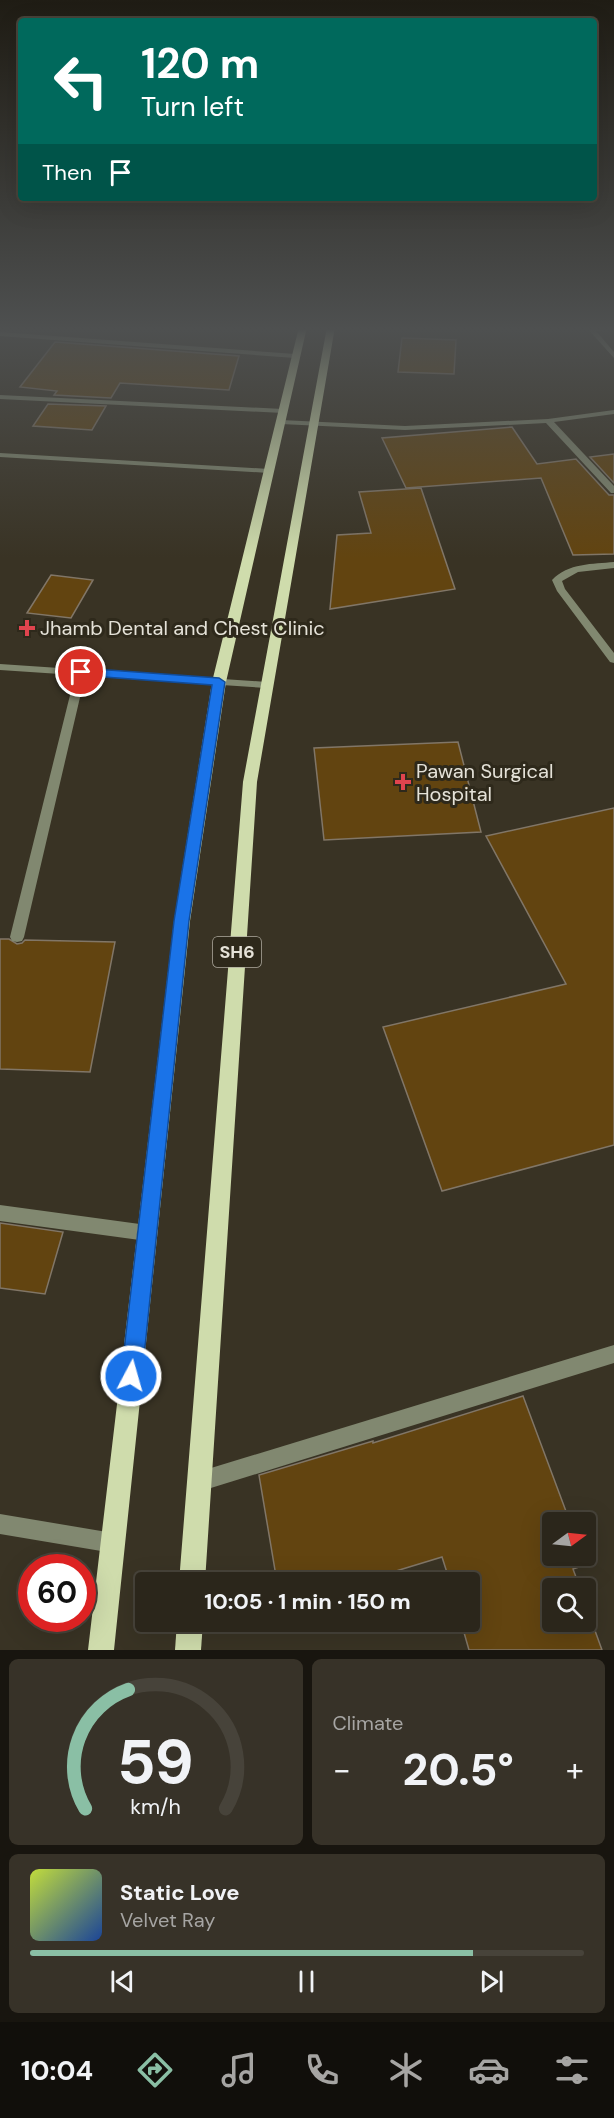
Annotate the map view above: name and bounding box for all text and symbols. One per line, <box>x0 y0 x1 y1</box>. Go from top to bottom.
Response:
text: 120 m <box>141 36 259 91</box>
icon: left <box>42 42 120 120</box>
text: Turn left <box>141 89 244 124</box>
icon: arrive <box>104 156 137 189</box>
text: Then <box>42 158 92 187</box>
place label: Jhamb Dental and Chest Clinic <box>40 615 325 641</box>
marker: Jhamb Dental and Chest Clinic <box>18 619 36 637</box>
pin <box>55 646 106 697</box>
icon: arrive <box>64 655 97 688</box>
place label: Pawan Surgical Hospital <box>416 758 553 807</box>
marker: Pawan Surgical Hospital <box>394 773 412 791</box>
road number: SH6 <box>213 937 261 967</box>
position arrow <box>99 1344 163 1408</box>
north arrow <box>542 1512 596 1566</box>
map controls <box>542 1512 596 1632</box>
speed limit sign: 60 <box>18 1554 96 1632</box>
button: search <box>542 1578 596 1632</box>
text: 10:05 · 1 min · 150 m <box>204 1587 411 1616</box>
text: Climate <box>333 1710 403 1736</box>
text: 59 <box>117 1721 194 1802</box>
text: 20.5° <box>403 1740 514 1799</box>
text: − <box>333 1748 351 1791</box>
text: + <box>566 1748 584 1791</box>
text: km/h <box>130 1793 181 1821</box>
text: Static Love <box>120 1878 240 1907</box>
text: Velvet Ray <box>120 1907 215 1933</box>
icon: previous <box>106 1965 139 1998</box>
icon: pause <box>290 1965 323 1998</box>
icon: next <box>475 1965 508 1998</box>
icon: directions <box>134 2049 176 2091</box>
icon: music <box>218 2049 260 2091</box>
icon: phone <box>301 2049 343 2091</box>
icon: climate <box>385 2049 427 2091</box>
icon: car <box>468 2049 510 2091</box>
icon: filters <box>551 2049 593 2091</box>
text: 10:04 <box>21 2053 93 2088</box>

